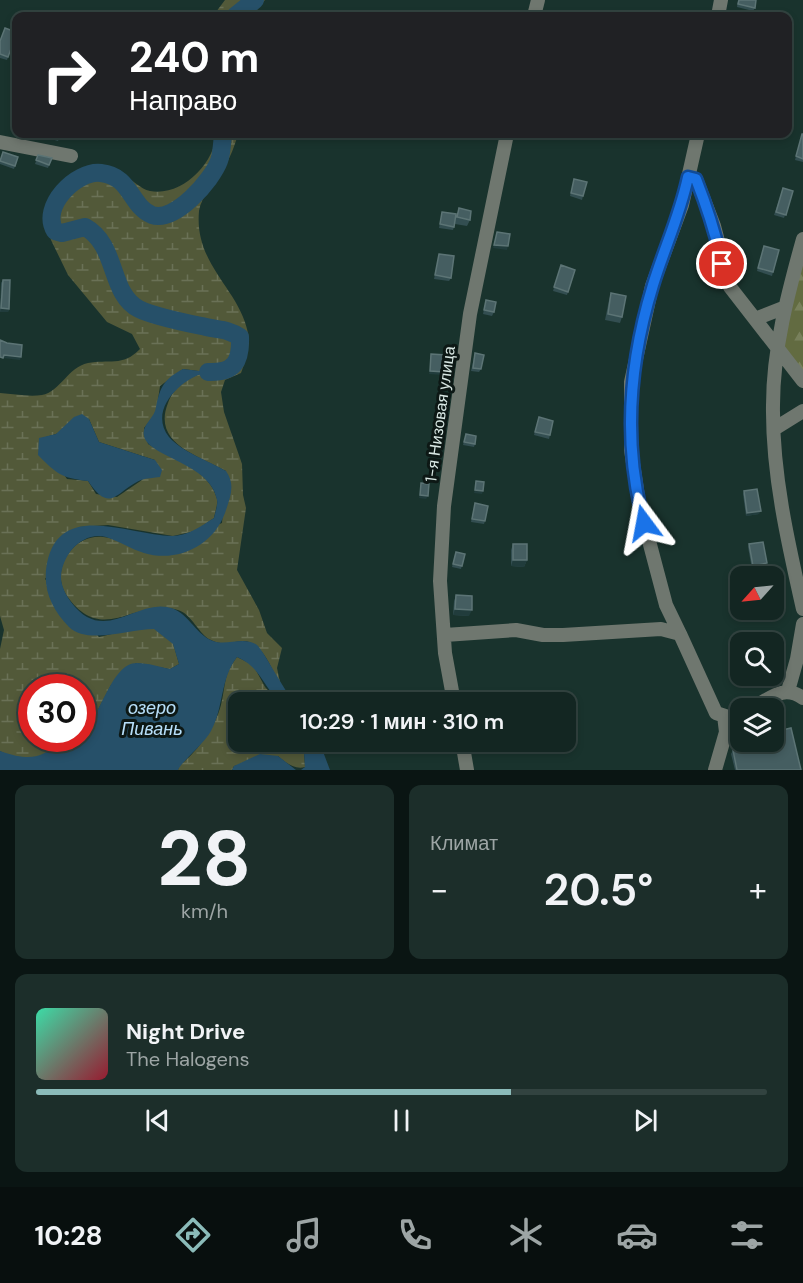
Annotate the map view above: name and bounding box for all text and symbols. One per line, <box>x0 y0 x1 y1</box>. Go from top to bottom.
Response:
text: 240 m <box>129 30 259 85</box>
icon: right <box>30 36 108 114</box>
text: Направо <box>129 83 237 118</box>
pin <box>696 238 747 289</box>
icon: arrive <box>705 247 738 280</box>
street label: 1-я Низовая улица <box>420 344 460 483</box>
position arrow <box>612 491 676 555</box>
north arrow <box>730 566 784 620</box>
map controls <box>730 566 784 752</box>
button: search <box>730 632 784 686</box>
speed limit sign: 30 <box>18 674 96 752</box>
water label: озеро Пивань <box>121 696 183 741</box>
button: layers <box>730 698 784 752</box>
text: 10:29 · 1 мин · 310 m <box>300 707 504 736</box>
text: 28 <box>158 808 251 909</box>
text: Климат <box>430 830 498 856</box>
text: 20.5° <box>544 860 653 919</box>
text: − <box>430 868 448 911</box>
text: + <box>749 868 767 911</box>
text: km/h <box>181 898 228 924</box>
text: Night Drive <box>126 1017 245 1046</box>
text: The Halogens <box>126 1046 249 1072</box>
icon: previous <box>141 1104 174 1137</box>
icon: pause <box>385 1104 418 1137</box>
icon: next <box>629 1104 662 1137</box>
icon: directions <box>172 1214 214 1256</box>
icon: music <box>283 1214 325 1256</box>
icon: phone <box>394 1214 436 1256</box>
icon: climate <box>505 1214 547 1256</box>
icon: car <box>616 1214 658 1256</box>
icon: filters <box>726 1214 768 1256</box>
text: 10:28 <box>34 1218 103 1253</box>

